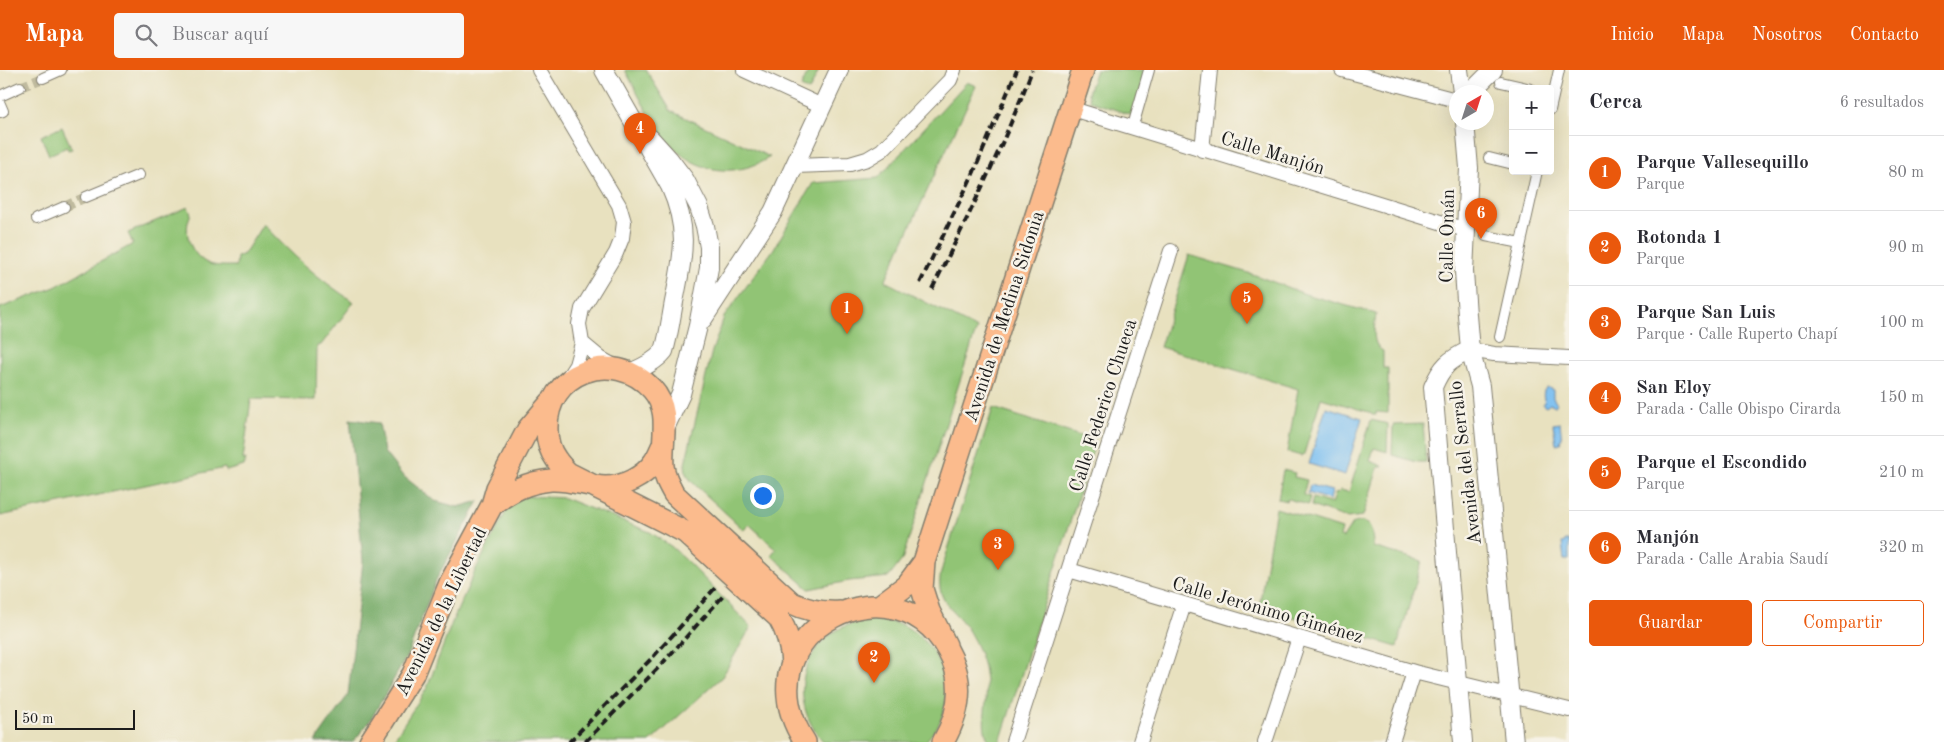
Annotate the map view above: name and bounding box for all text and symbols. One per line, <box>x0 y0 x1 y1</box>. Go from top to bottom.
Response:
search box <box>114 13 464 58</box>
icon: search <box>132 21 160 49</box>
text: Mapa <box>25 23 84 47</box>
text: Buscar aquí <box>172 26 268 45</box>
text: Inicio <box>1611 26 1654 44</box>
text: Mapa <box>1682 26 1724 44</box>
text: Nosotros <box>1752 26 1822 44</box>
text: Contacto <box>1850 26 1919 44</box>
north arrow <box>1449 85 1494 130</box>
map controls <box>1509 85 1554 175</box>
button: + <box>1509 85 1554 130</box>
text: Cerca <box>1589 92 1642 113</box>
text: 6 resultados <box>1840 95 1924 111</box>
pin: 4 <box>624 113 656 154</box>
street label: Calle Manjón <box>1218 130 1327 179</box>
button: − <box>1509 130 1554 175</box>
text: Parque Vallesequillo <box>1636 154 1809 173</box>
text: 1 <box>1600 165 1610 181</box>
text: 80 m <box>1888 165 1924 181</box>
text: Parque <box>1636 177 1685 193</box>
street label: Calle Omán <box>1438 189 1459 283</box>
pin: 6 <box>1465 198 1497 239</box>
street label: Avenida de Medina Sidonia <box>962 208 1049 425</box>
text: Rotonda 1 <box>1636 229 1723 248</box>
text: 2 <box>1600 240 1610 256</box>
text: 90 m <box>1888 240 1924 256</box>
text: Parque <box>1636 252 1685 268</box>
pin: 5 <box>1231 283 1263 324</box>
pin: 1 <box>831 293 863 334</box>
text: Parque San Luis <box>1636 304 1775 323</box>
text: 3 <box>1600 315 1610 331</box>
text: 100 m <box>1879 315 1924 331</box>
street label: Calle Federico Chueca <box>1067 316 1142 495</box>
text: Parque · Calle Ruperto Chapí <box>1636 327 1837 343</box>
street label: Avenida del Serrallo <box>1447 379 1486 546</box>
text: San Eloy <box>1636 379 1712 398</box>
text: 4 <box>1600 390 1610 406</box>
text: 150 m <box>1879 390 1924 406</box>
text: Parada · Calle Obispo Cirarda <box>1636 402 1841 418</box>
text: Parque el Escondido <box>1636 454 1807 473</box>
text: 5 <box>1600 465 1610 481</box>
text: 210 m <box>1879 465 1924 481</box>
text: Parque <box>1636 477 1685 493</box>
your location <box>750 483 776 509</box>
street label: Avenida de la Libertad <box>393 525 491 699</box>
pin: 3 <box>982 529 1014 570</box>
text: Manjón <box>1636 529 1699 548</box>
text: 6 <box>1600 540 1610 556</box>
text: 320 m <box>1879 540 1924 556</box>
text: Parada · Calle Arabia Saudí <box>1636 552 1828 568</box>
street label: Calle Jerónimo Giménez <box>1170 575 1365 648</box>
button: Guardar <box>1589 600 1752 646</box>
button: Compartir <box>1762 600 1924 646</box>
pin: 2 <box>858 642 890 683</box>
scale bar <box>15 707 135 730</box>
text: 50 m <box>22 712 53 726</box>

